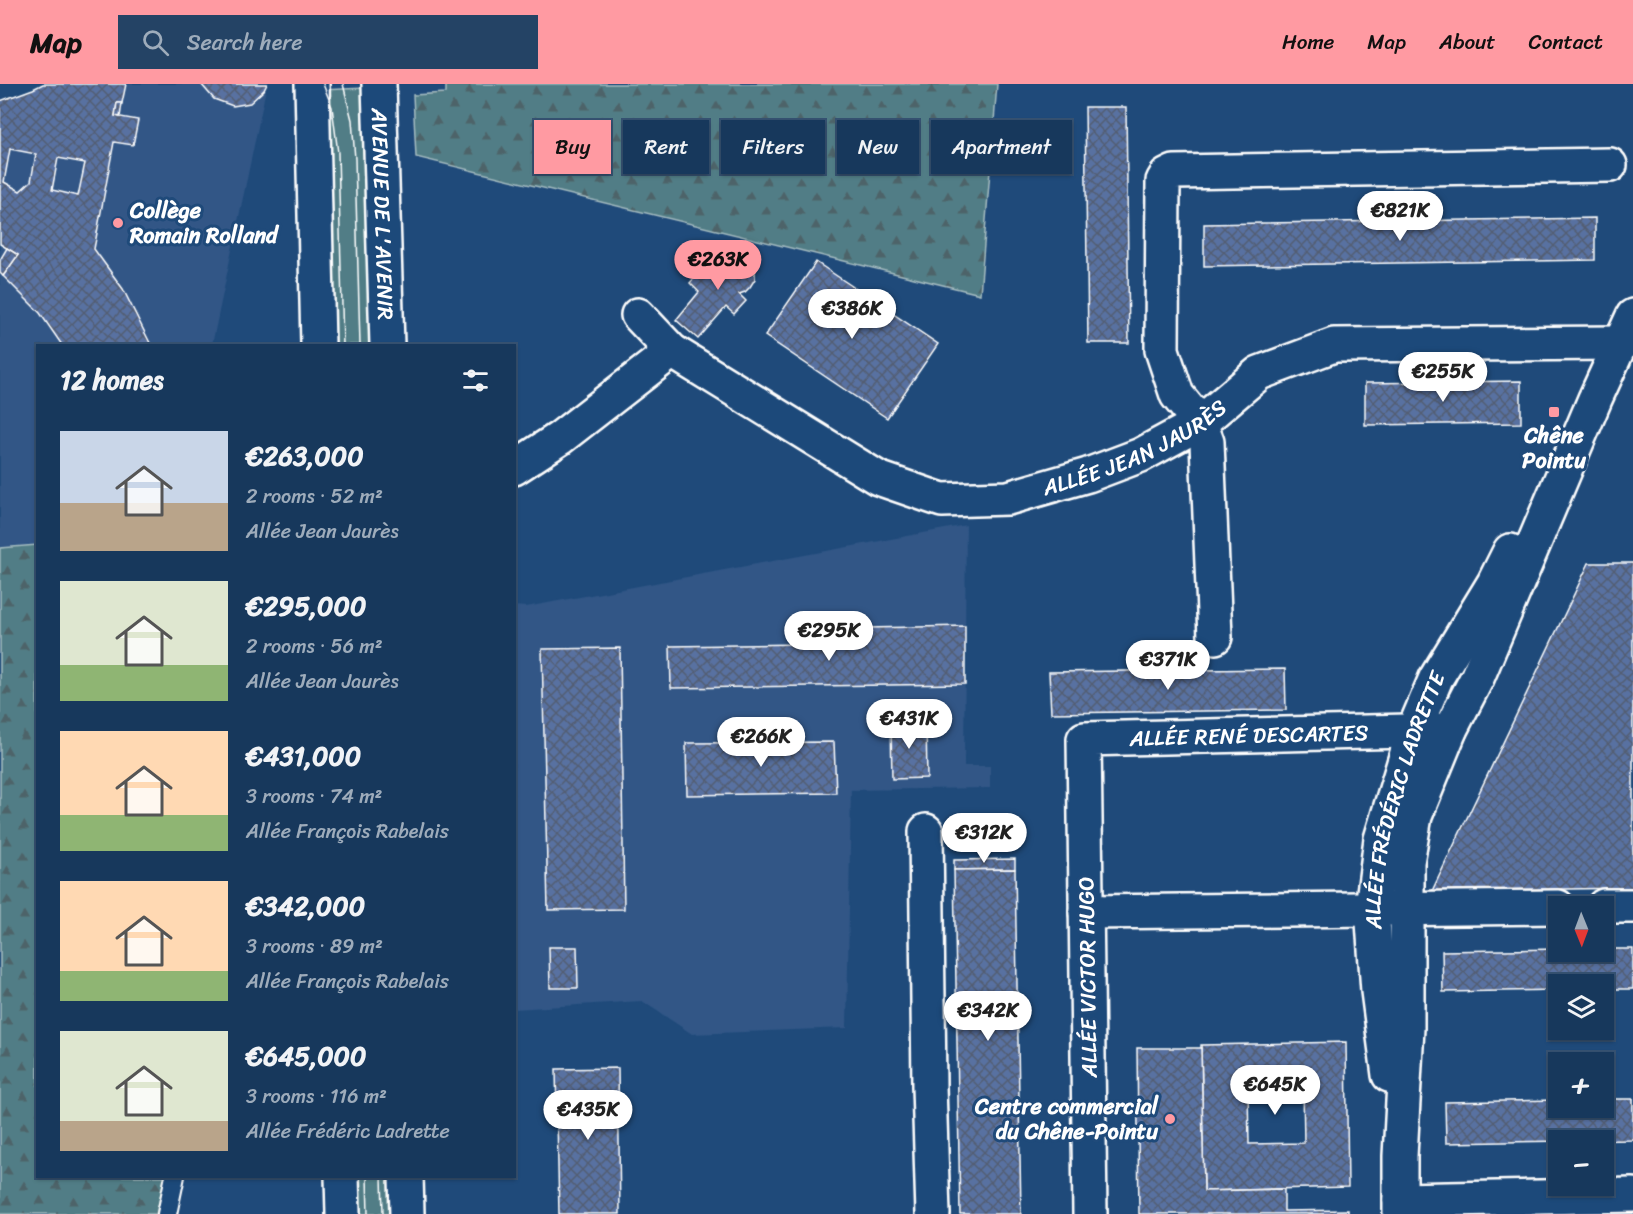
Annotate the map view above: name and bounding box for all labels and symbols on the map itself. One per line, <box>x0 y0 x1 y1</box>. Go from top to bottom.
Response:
street label: AVENUE DE L'AVENIR <box>360 106 405 320</box>
place label: Collège Romain Rolland <box>129 191 280 255</box>
pin: €821K <box>1358 191 1442 242</box>
marker: Collège Romain Rolland <box>111 216 125 230</box>
pin: €263K <box>676 240 760 291</box>
pin: €386K <box>810 289 894 340</box>
pin: €255K <box>1401 352 1485 403</box>
street label: ALLÉE JEAN JAURÈS <box>1037 389 1236 507</box>
marker: Chêne Pointu <box>1547 405 1561 419</box>
place label: Chêne Pointu <box>1522 416 1586 480</box>
pin: €295K <box>787 611 871 662</box>
pin: €371K <box>1126 640 1210 691</box>
street label: ALLÉE FRÉDÉRIC LADRETTE <box>1353 664 1457 932</box>
pin: €431K <box>867 699 951 750</box>
street label: ALLÉE RENÉ DESCARTES <box>1128 713 1369 758</box>
pin: €266K <box>719 717 803 768</box>
pin: €312K <box>942 813 1026 864</box>
street label: ALLÉE VICTOR HUGO <box>1066 876 1109 1079</box>
north arrow <box>1548 896 1614 962</box>
pin: €342K <box>946 991 1030 1042</box>
pin: €645K <box>1233 1065 1317 1116</box>
place label: Centre commercial du Chêne-Pointu <box>974 1087 1159 1151</box>
pin: €435K <box>546 1090 630 1141</box>
marker: Centre commercial du Chêne-Pointu <box>1163 1112 1177 1126</box>

